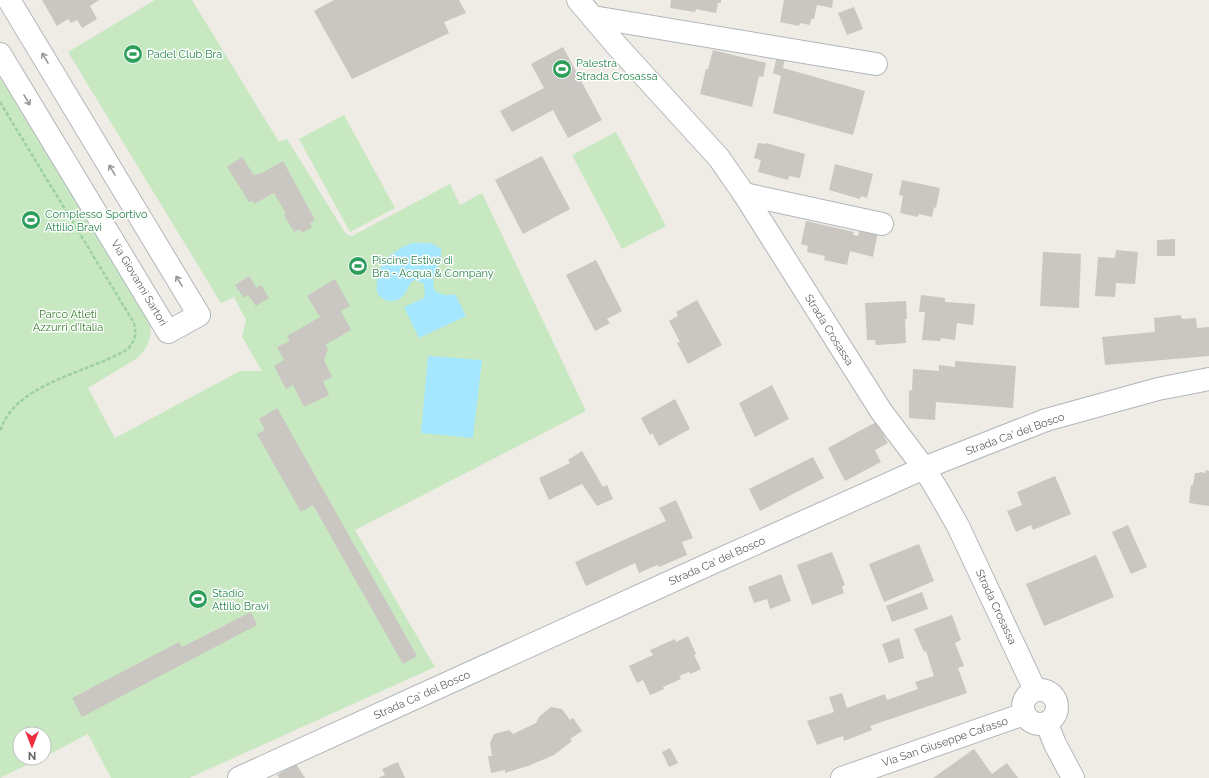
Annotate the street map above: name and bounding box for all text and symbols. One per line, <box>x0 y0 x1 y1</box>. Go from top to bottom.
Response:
sports icon: Padel Club Bra <box>122 43 144 65</box>
place label: Padel Club Bra <box>147 48 222 61</box>
one-way arrow <box>40 52 48 64</box>
place label: Palestra Strada Crosassa <box>576 57 657 83</box>
sports icon: Palestra Strada Crosassa <box>551 58 573 80</box>
one-way arrow <box>24 94 32 106</box>
one-way arrow <box>107 164 115 176</box>
place label: Complesso Sportivo Attilio Bravi <box>45 208 148 234</box>
sports icon: Complesso Sportivo Attilio Bravi <box>20 209 42 231</box>
street label: Via Giovanni Sartori <box>108 238 170 328</box>
place label: Piscine Estive di Bra - Acqua & Company <box>372 254 494 280</box>
sports icon: Piscine Estive di Bra - Acqua & Company <box>347 255 369 277</box>
one-way arrow <box>174 275 182 287</box>
street label: Strada Crosassa <box>802 292 856 368</box>
park label: Parco Atleti Azzurri d'Italia <box>33 308 103 334</box>
street label: Strada Ca' del Bosco <box>964 410 1067 458</box>
street label: Strada Ca' del Bosco <box>667 534 768 588</box>
street label: Strada Crosassa <box>973 567 1019 647</box>
place label: Stadio Attilio Bravi <box>212 587 269 613</box>
sports icon: Stadio Attilio Bravi <box>187 588 209 610</box>
street label: Strada Ca' del Bosco <box>372 668 473 722</box>
street label: Via San Giuseppe Cafasso <box>880 714 1010 770</box>
north arrow <box>12 726 52 766</box>
text: N <box>28 749 36 762</box>

